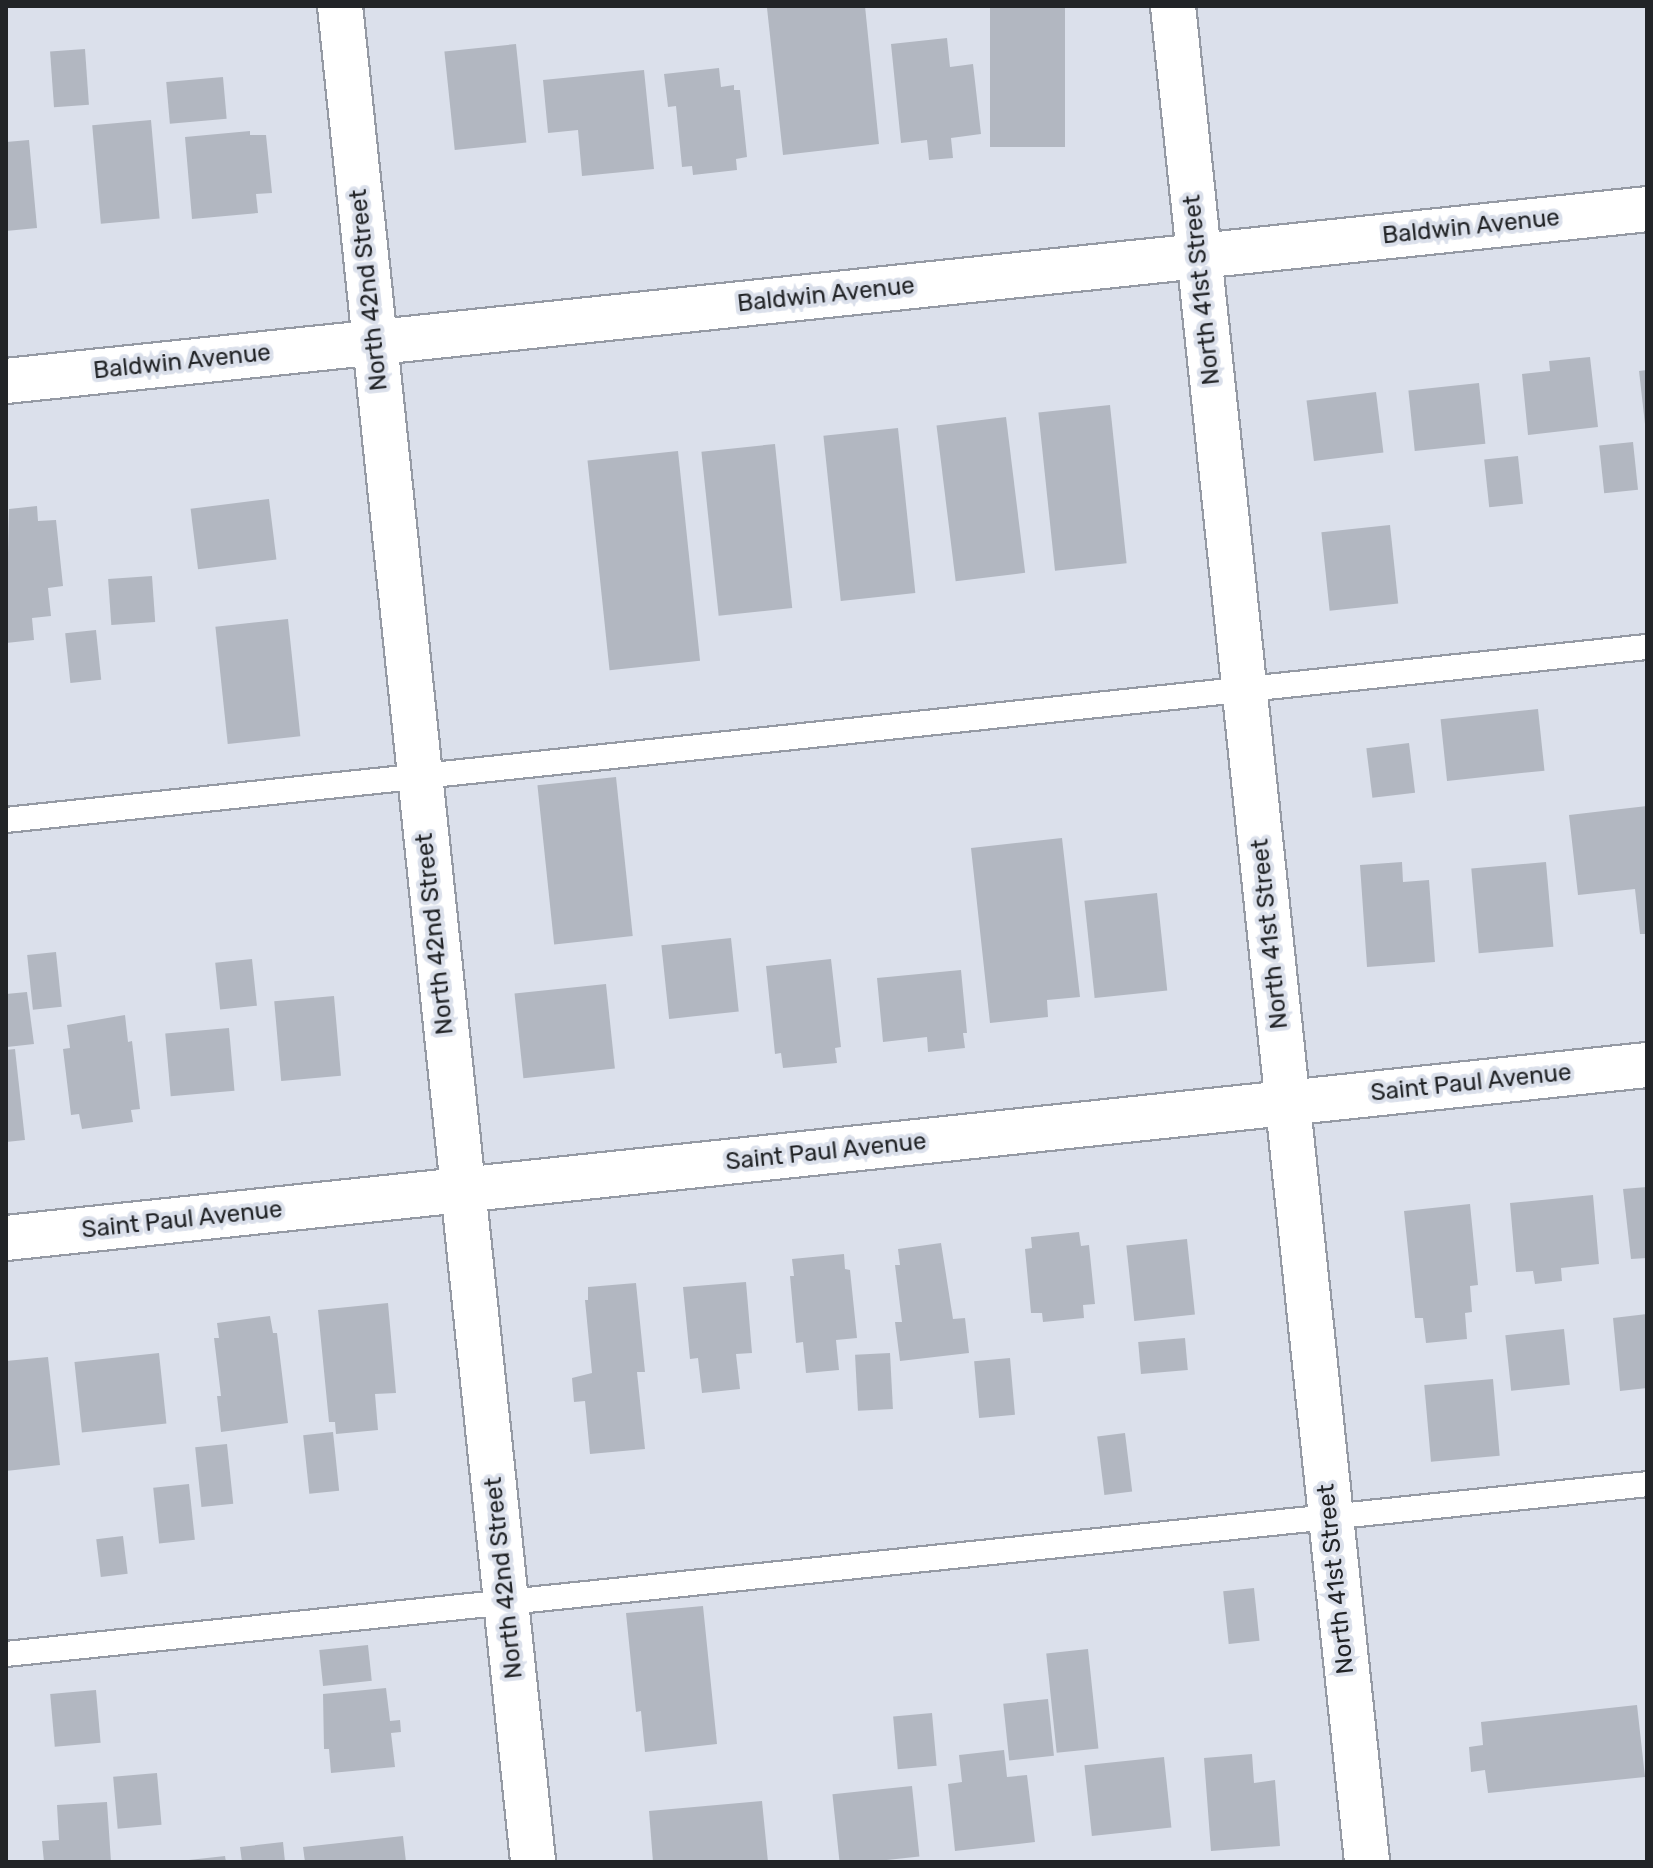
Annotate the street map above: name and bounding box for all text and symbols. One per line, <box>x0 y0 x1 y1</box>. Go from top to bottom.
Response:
street label: North 42nd Street <box>344 188 394 392</box>
street label: North 41st Street <box>1178 194 1226 386</box>
street label: Baldwin Avenue <box>1381 203 1561 251</box>
street label: Baldwin Avenue <box>736 271 916 319</box>
street label: Baldwin Avenue <box>92 338 272 386</box>
street label: North 42nd Street <box>410 832 460 1036</box>
street label: North 41st Street <box>1246 838 1294 1030</box>
street label: Saint Paul Avenue <box>1369 1058 1573 1108</box>
street label: Saint Paul Avenue <box>724 1127 928 1177</box>
street label: Saint Paul Avenue <box>80 1195 284 1245</box>
street label: North 42nd Street <box>479 1476 529 1680</box>
street label: North 41st Street <box>1312 1483 1360 1675</box>

